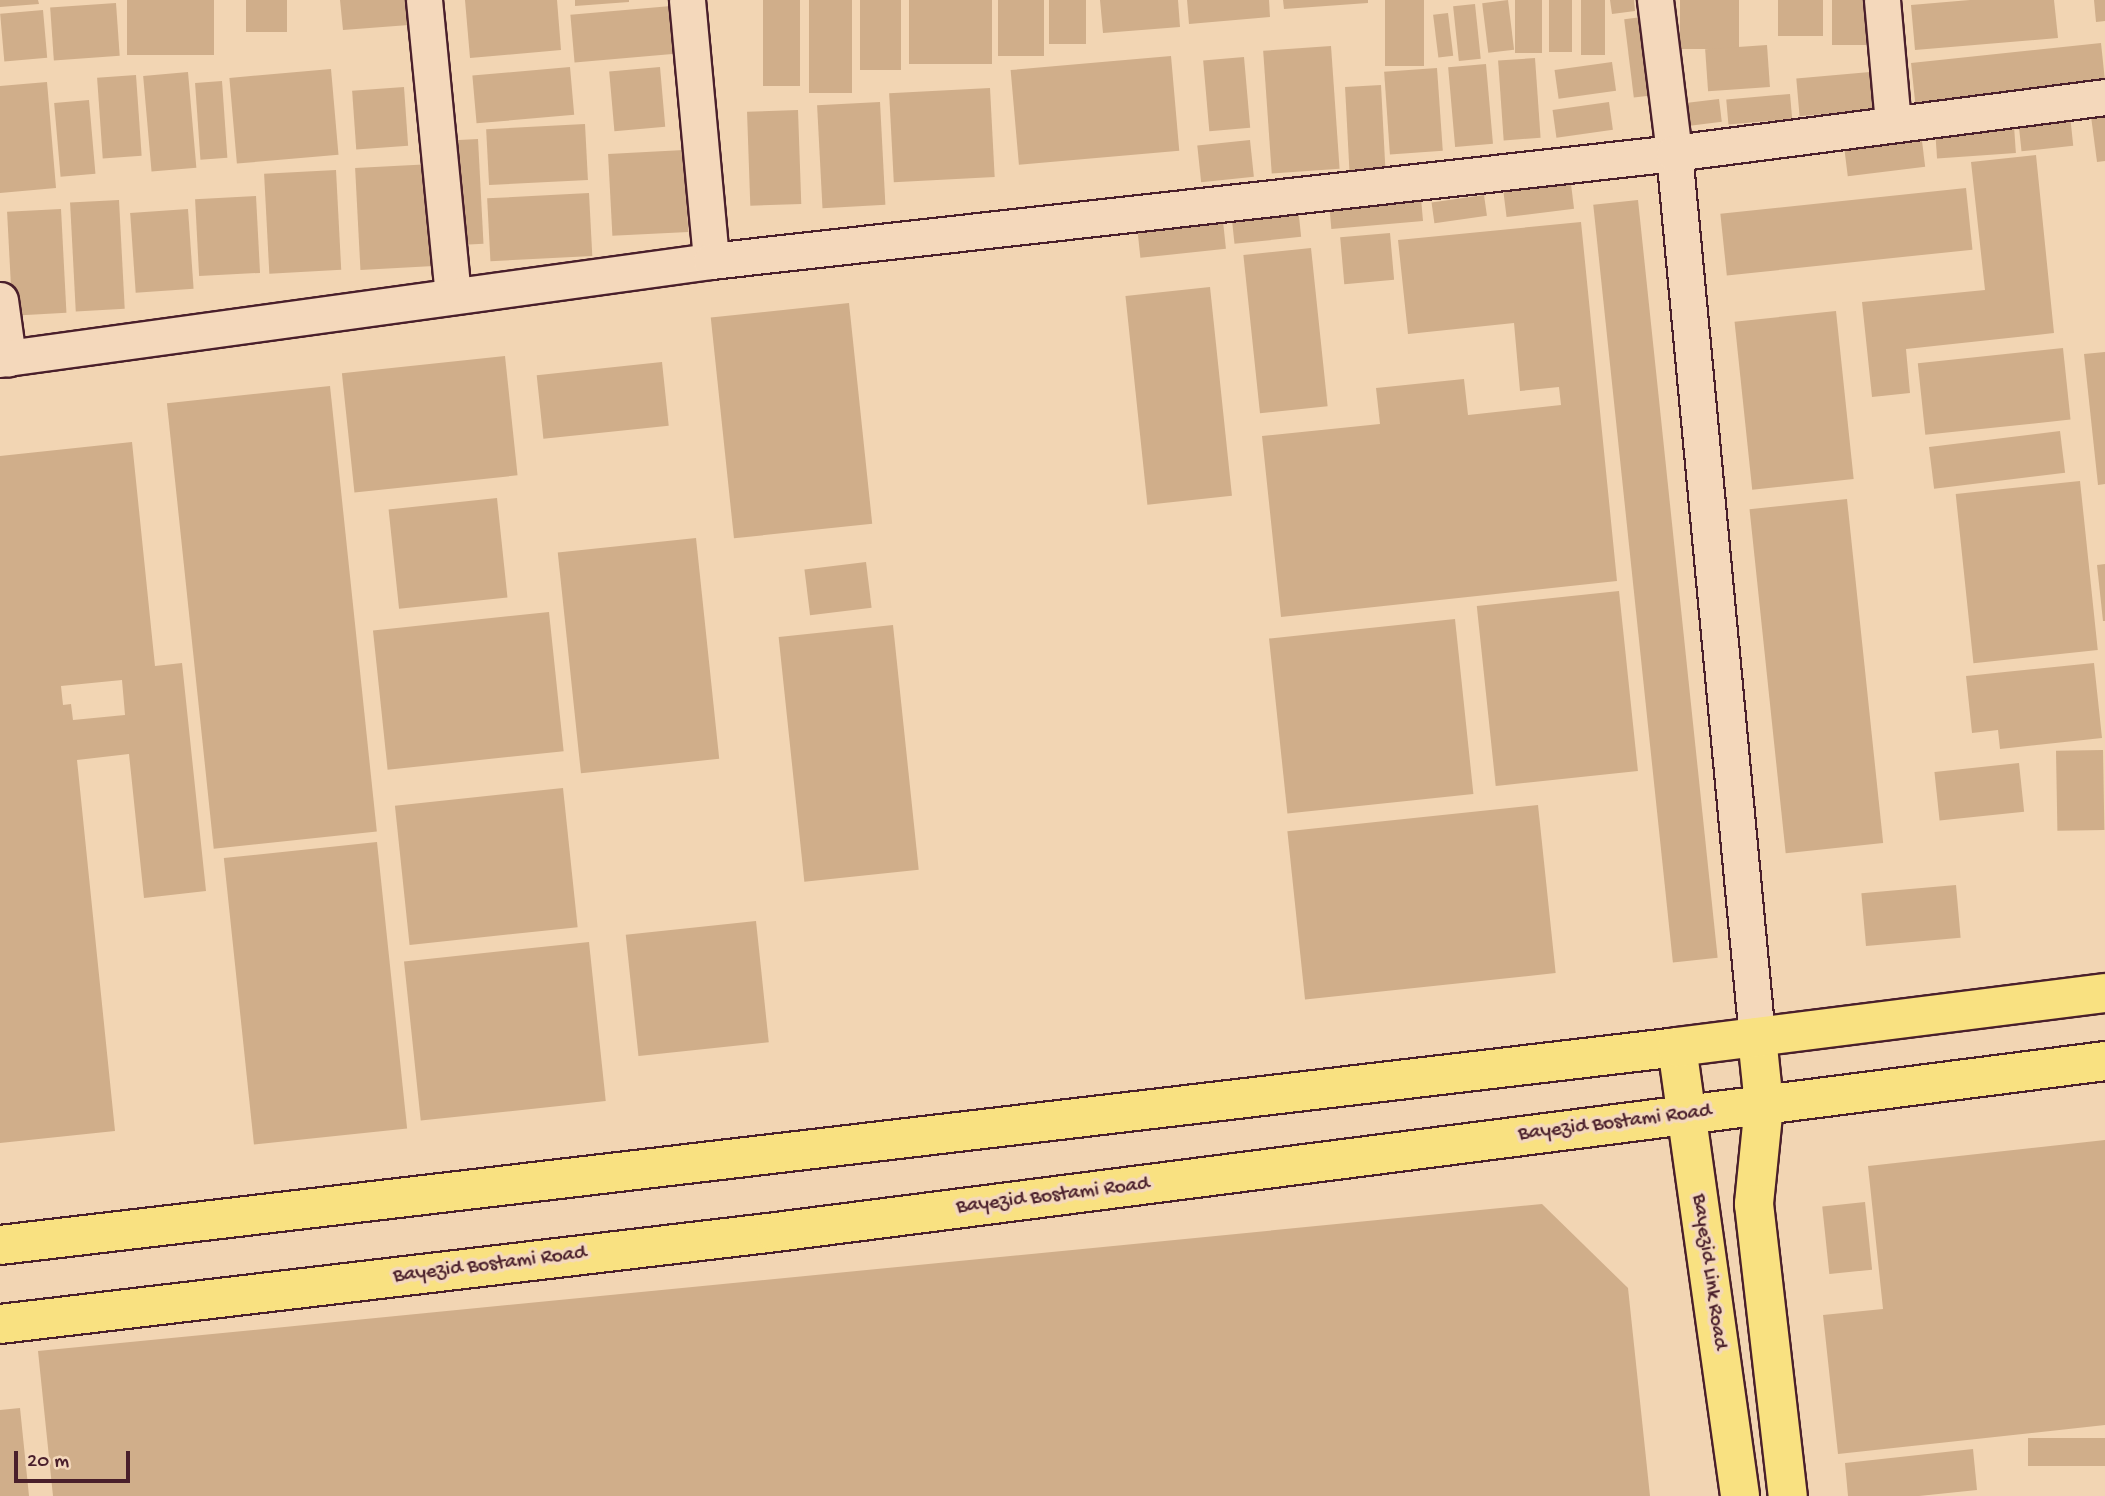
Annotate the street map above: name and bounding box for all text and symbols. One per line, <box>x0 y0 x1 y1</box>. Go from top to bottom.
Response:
street label: Bayezid Bostami Road <box>1517 1100 1713 1148</box>
street label: Bayezid Bostami Road <box>955 1173 1151 1221</box>
street label: Bayezid Link Road <box>1685 1192 1731 1352</box>
street label: Bayezid Bostami Road <box>392 1242 588 1290</box>
scale bar <box>18 1436 133 1480</box>
text: 20 m <box>27 1450 69 1475</box>

